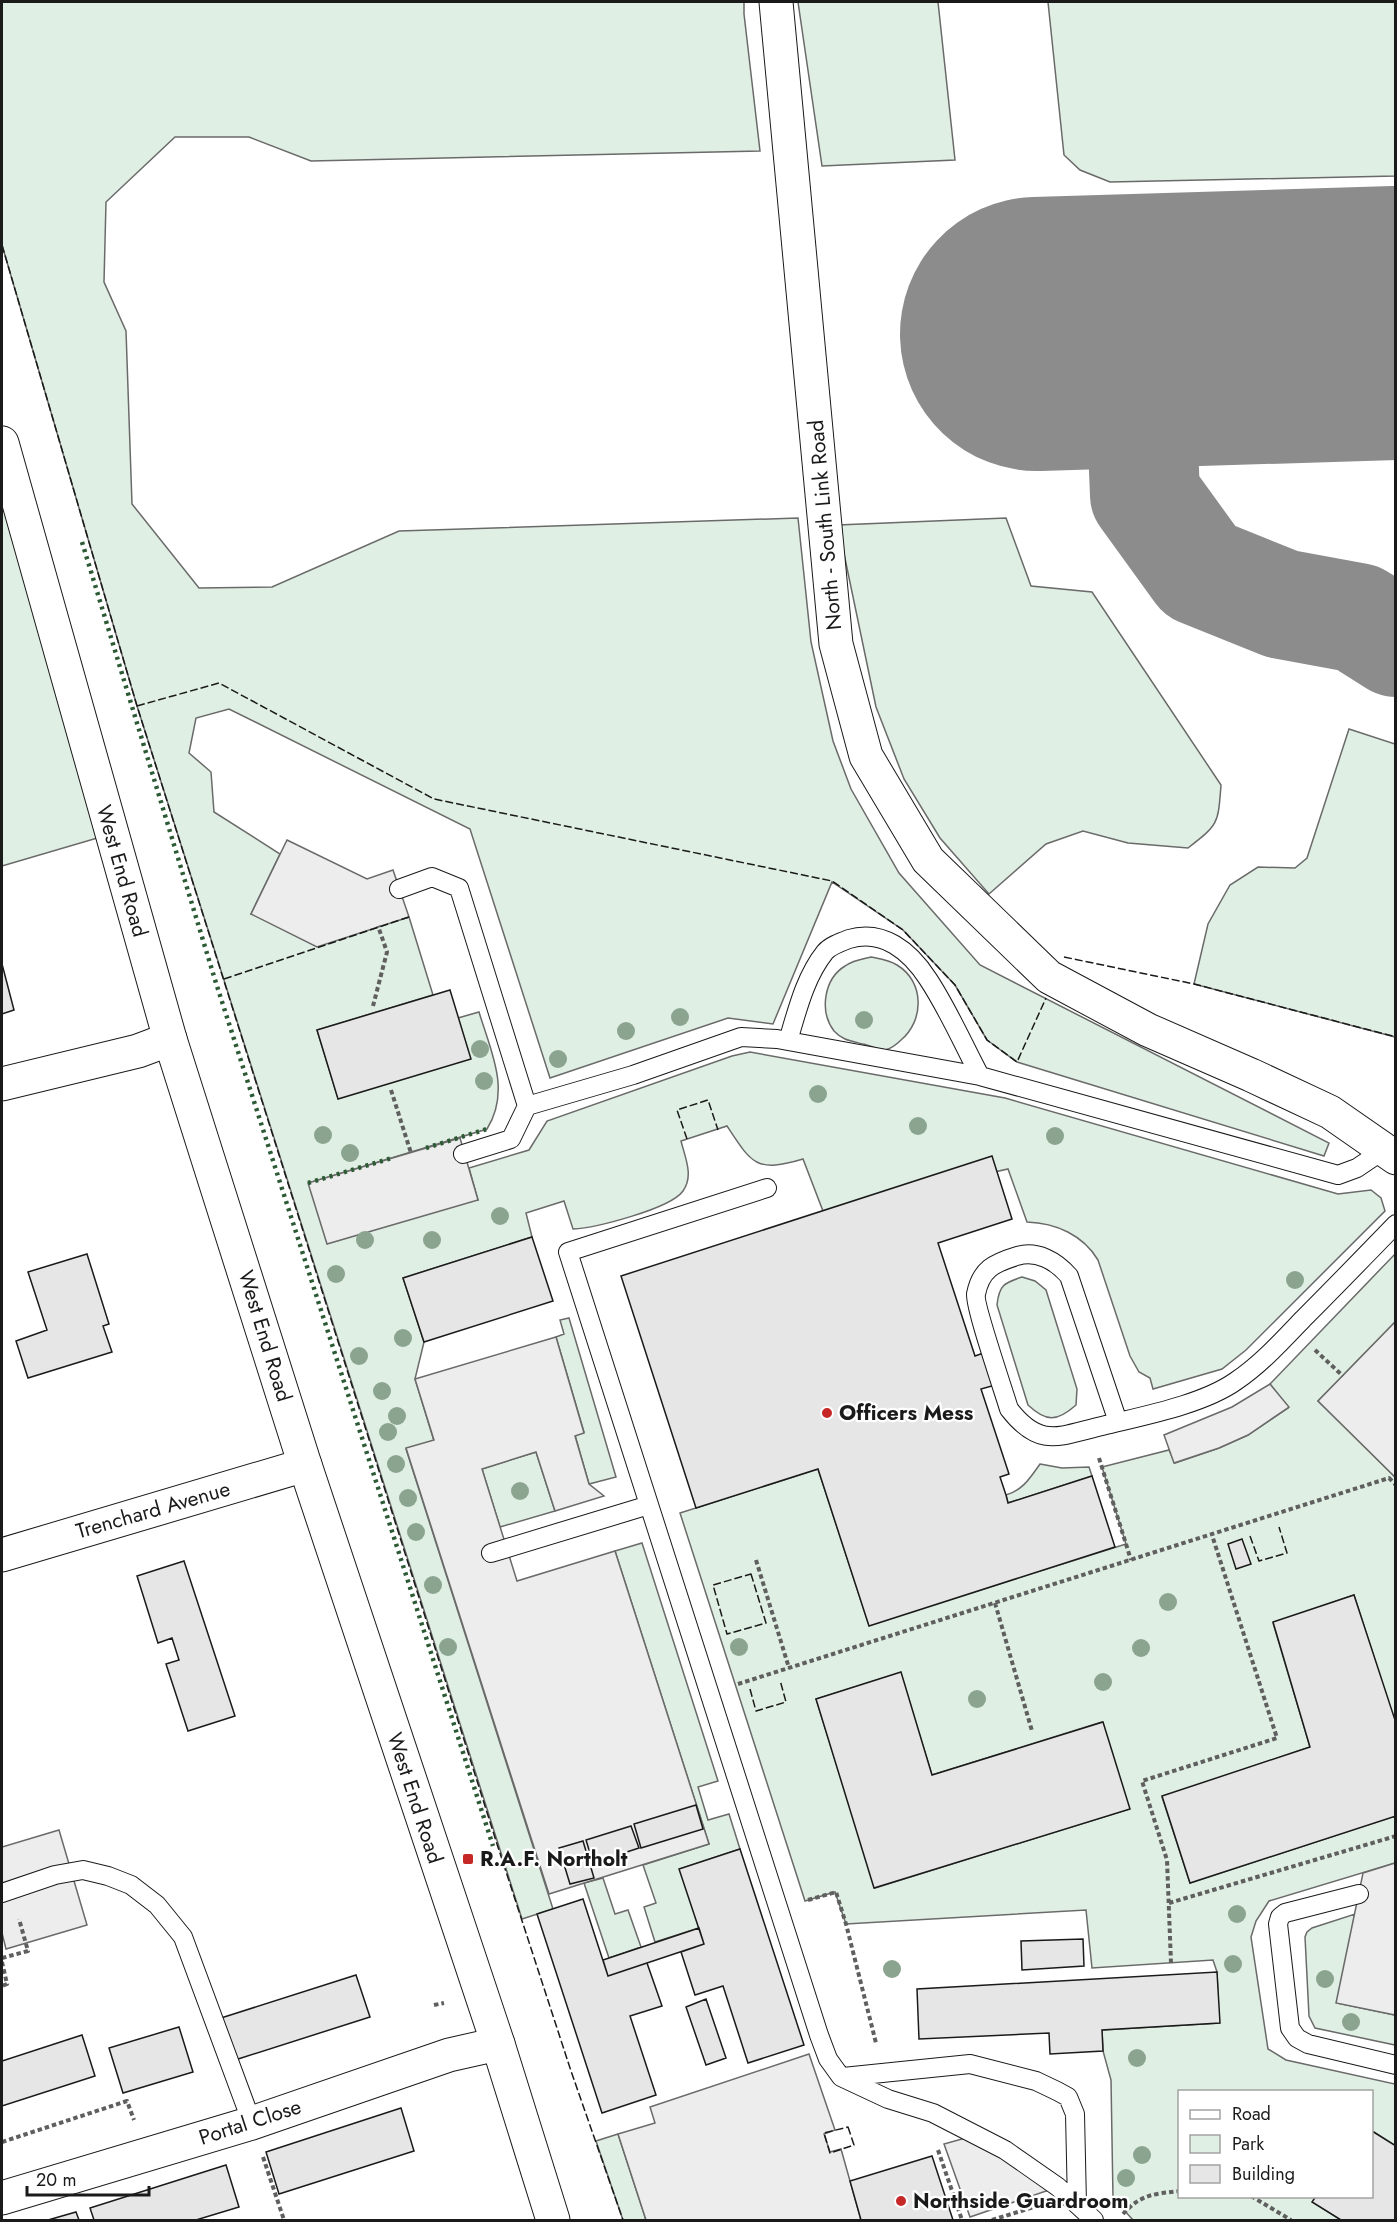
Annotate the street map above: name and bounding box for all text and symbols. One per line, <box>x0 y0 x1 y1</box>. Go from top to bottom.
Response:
street label: North - South Link Road <box>801 419 849 631</box>
street label: West End Road <box>89 802 155 940</box>
street label: West End Road <box>231 1267 299 1405</box>
place label: Officers Mess <box>839 1398 974 1428</box>
marker: Officers Mess <box>820 1406 834 1420</box>
street label: Trenchard Avenue <box>73 1474 234 1546</box>
street label: West End Road <box>380 1729 450 1867</box>
place label: R.A.F. Northolt <box>480 1844 628 1874</box>
marker: R.A.F. Northolt <box>461 1852 475 1866</box>
legend <box>1178 2090 1373 2198</box>
street label: Portal Close <box>195 2091 305 2153</box>
text: Road <box>1232 2101 1271 2127</box>
text: Park <box>1232 2131 1264 2157</box>
scale bar <box>27 2159 148 2197</box>
text: Building <box>1232 2161 1295 2187</box>
text: 20 m <box>36 2167 76 2193</box>
place label: Northside Guardroom <box>913 2186 1128 2216</box>
marker: Northside Guardroom <box>894 2194 908 2208</box>

